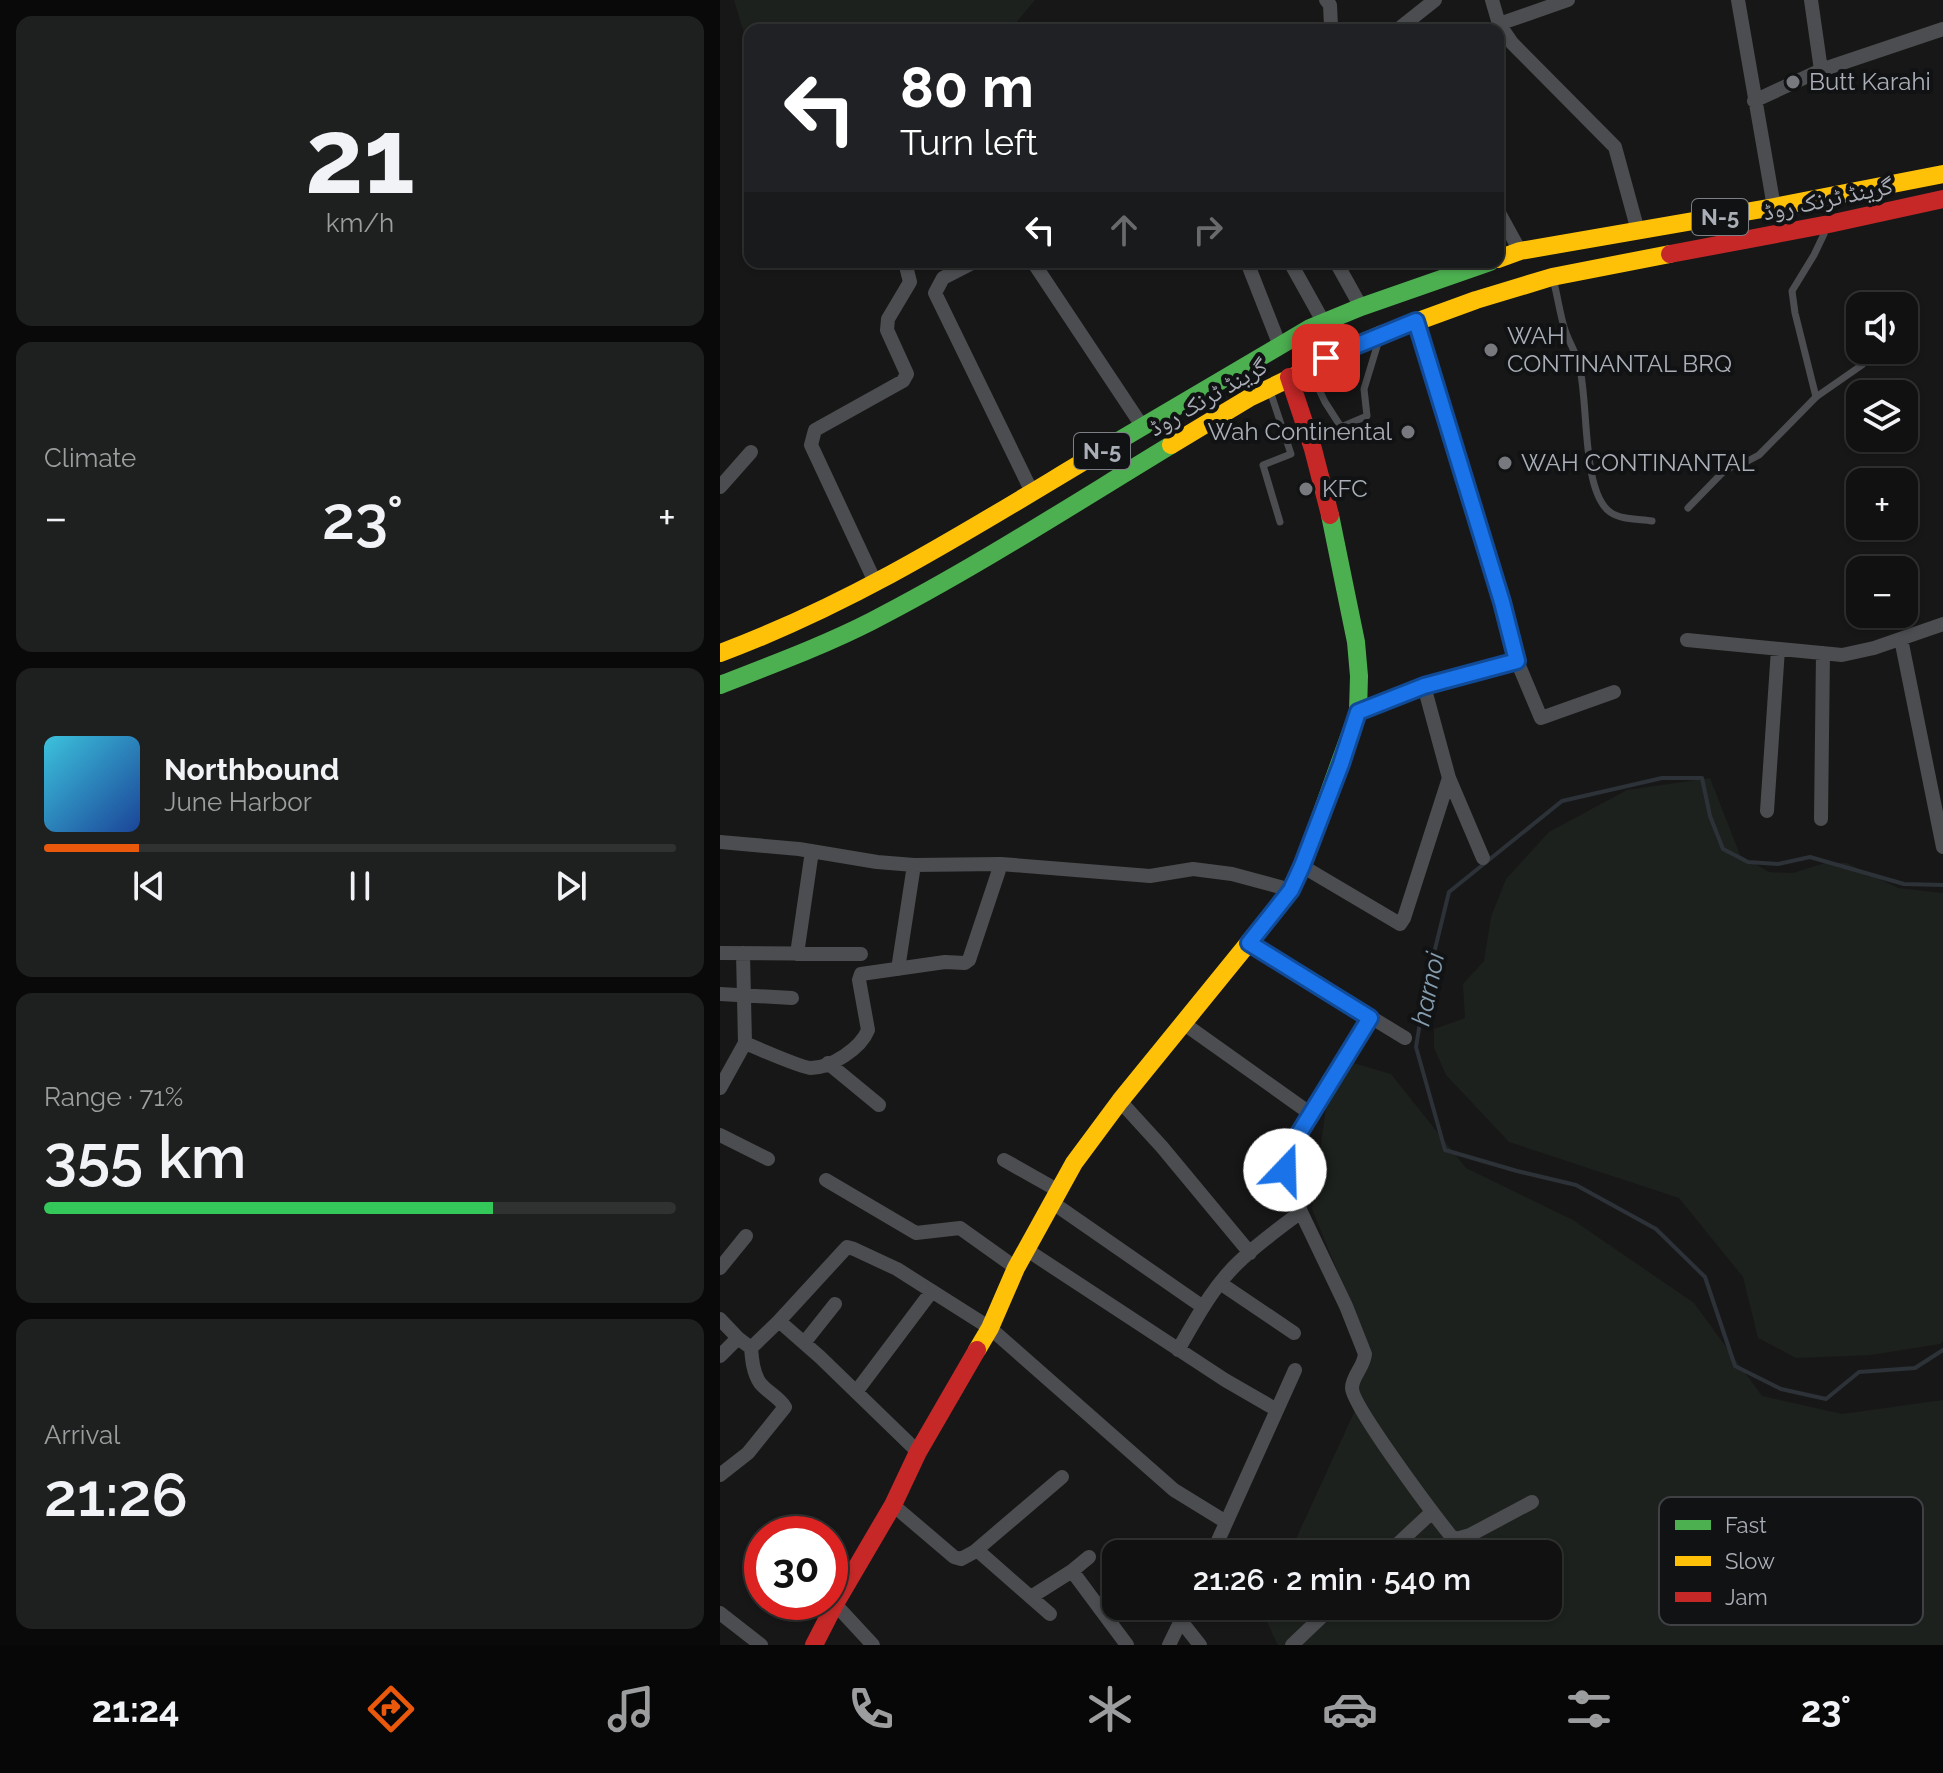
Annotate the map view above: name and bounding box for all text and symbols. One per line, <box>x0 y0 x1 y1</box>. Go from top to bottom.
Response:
text: 80 m <box>900 54 1034 120</box>
icon: left <box>768 56 872 160</box>
place label: Butt Karahi <box>1809 67 1931 96</box>
marker: Butt Karahi <box>1784 73 1802 91</box>
text: 21 <box>305 95 415 217</box>
text: Turn left <box>900 121 1038 163</box>
street label: گرینڈ ٹرنک روڈ <box>1760 171 1896 226</box>
road number: N-5 <box>1692 199 1748 235</box>
text: km/h <box>326 208 394 238</box>
icon: left <box>1018 208 1062 252</box>
icon: ahead <box>1102 208 1146 252</box>
icon: right <box>1186 208 1230 252</box>
map controls <box>1846 292 1918 628</box>
button: sound <box>1846 292 1918 364</box>
place label: WAH CONTINANTAL BRQ <box>1507 321 1732 378</box>
pin <box>1292 324 1360 392</box>
icon: arrive <box>1304 336 1348 380</box>
marker: WAH CONTINANTAL BRQ <box>1482 341 1500 359</box>
street label: گرینڈ ٹرنک روڈ <box>1143 351 1272 442</box>
button: layers <box>1846 380 1918 452</box>
place label: Wah Continental <box>1207 417 1392 446</box>
marker: Wah Continental <box>1399 423 1417 441</box>
road number: N-5 <box>1074 433 1130 469</box>
text: Climate <box>44 443 136 473</box>
place label: WAH CONTINANTAL <box>1521 448 1755 477</box>
marker: WAH CONTINANTAL <box>1496 454 1514 472</box>
button: + <box>1846 468 1918 540</box>
place label: KFC <box>1322 474 1368 503</box>
marker: KFC <box>1297 480 1315 498</box>
text: 23° <box>322 483 403 553</box>
text: − <box>44 492 68 543</box>
text: + <box>658 492 676 543</box>
button: − <box>1846 556 1918 628</box>
text: Northbound <box>164 752 339 787</box>
text: June Harbor <box>164 787 312 817</box>
icon: previous <box>127 864 171 908</box>
icon: pause <box>338 864 382 908</box>
icon: next <box>549 864 593 908</box>
water label: harnoi <box>1406 948 1451 1028</box>
text: Range · 71% <box>44 1082 183 1112</box>
text: 355 km <box>44 1122 246 1192</box>
position arrow <box>1243 1128 1327 1212</box>
text: Arrival <box>44 1420 120 1450</box>
text: 21:26 <box>44 1460 188 1530</box>
legend <box>1659 1497 1923 1625</box>
text: Fast <box>1725 1512 1767 1538</box>
speed limit sign: 30 <box>744 1516 848 1620</box>
text: Slow <box>1725 1548 1775 1574</box>
text: 21:26 · 2 min · 540 m <box>1193 1562 1471 1597</box>
text: Jam <box>1725 1584 1768 1610</box>
icon: directions <box>363 1681 419 1737</box>
icon: music <box>603 1681 659 1737</box>
icon: phone <box>843 1681 899 1737</box>
icon: climate <box>1082 1681 1138 1737</box>
icon: car <box>1322 1681 1378 1737</box>
icon: filters <box>1561 1681 1617 1737</box>
text: 21:24 <box>92 1688 180 1730</box>
text: 23° <box>1801 1688 1851 1730</box>

